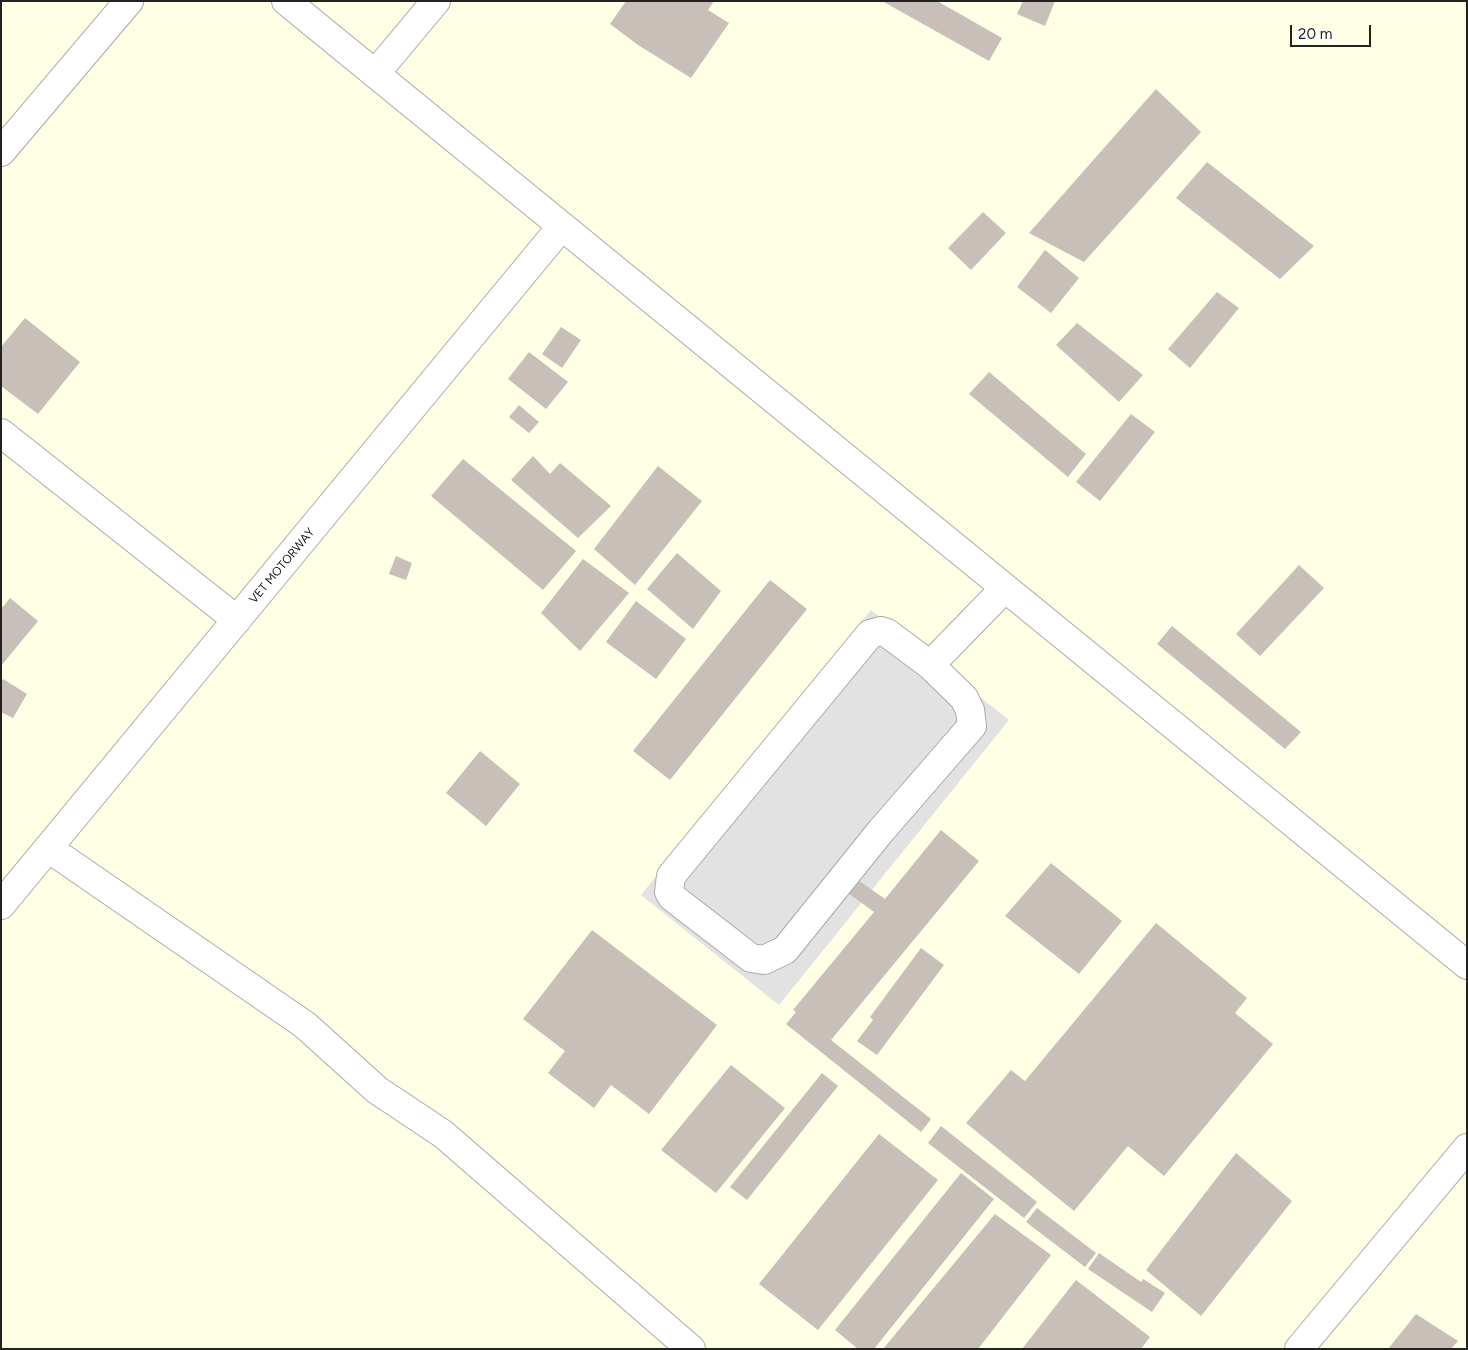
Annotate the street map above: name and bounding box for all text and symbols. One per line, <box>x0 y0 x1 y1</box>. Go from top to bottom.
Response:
scale bar <box>1293 15 1374 47</box>
text: 20 m <box>1298 25 1332 43</box>
street label: VET MOTORWAY <box>246 525 318 607</box>

